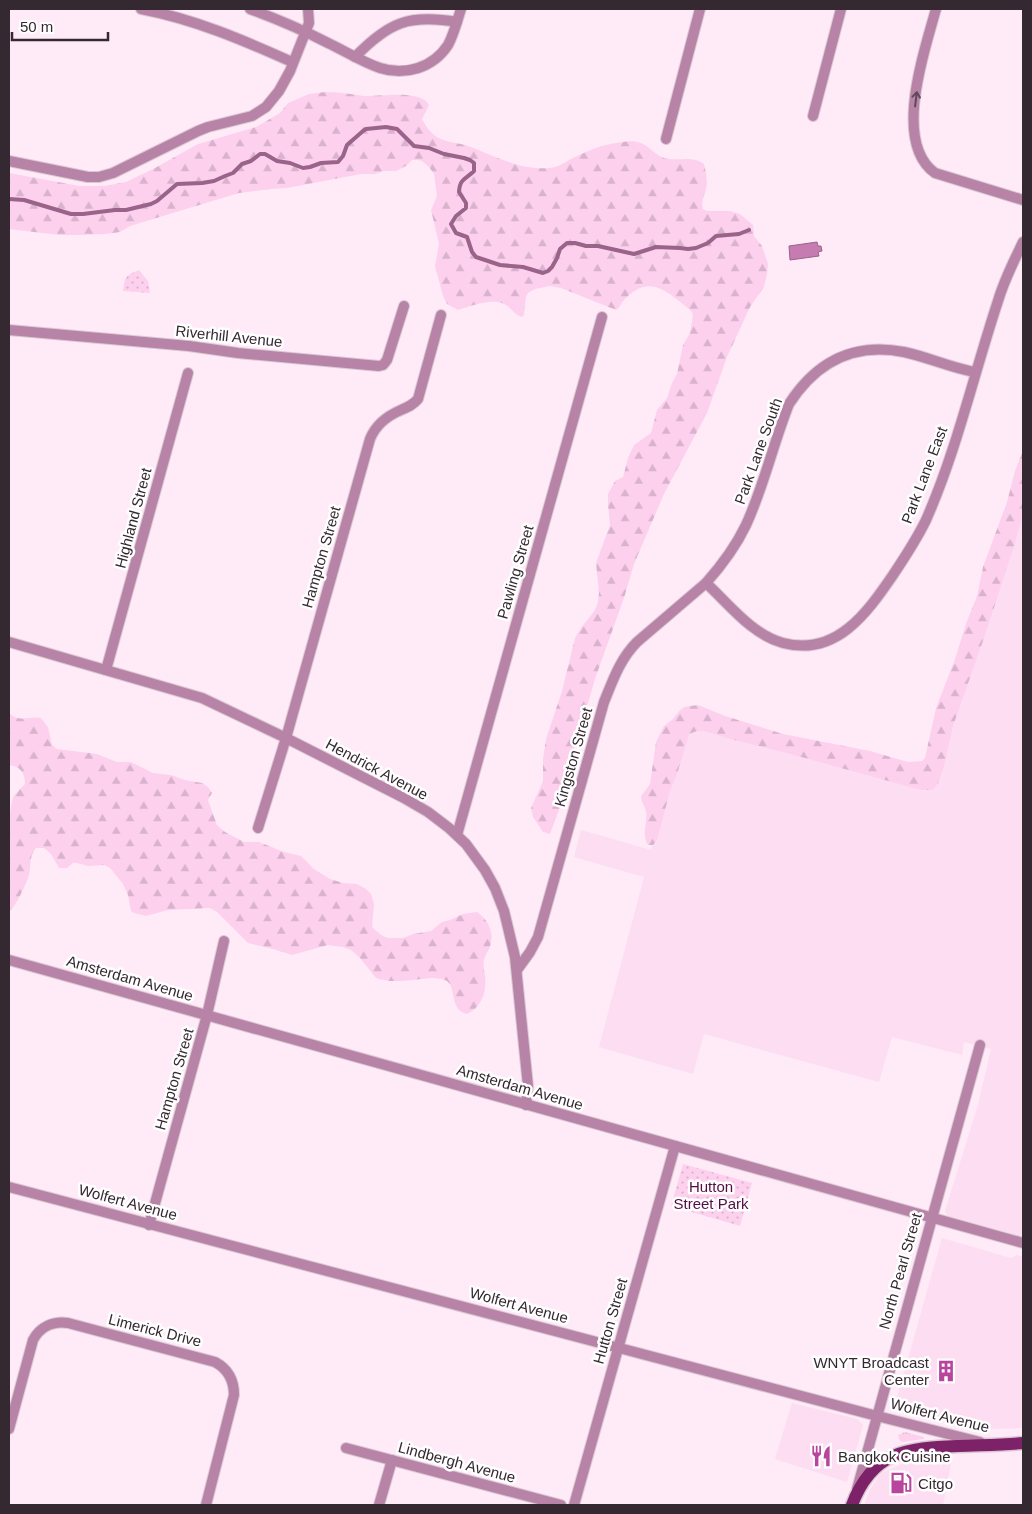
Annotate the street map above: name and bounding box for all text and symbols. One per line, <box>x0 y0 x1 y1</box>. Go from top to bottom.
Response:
scale bar <box>12 10 109 42</box>
text: 50 m <box>20 18 53 35</box>
one-way arrow <box>911 91 921 107</box>
street label: Riverhill Avenue <box>175 322 283 350</box>
street label: Park Lane South <box>731 396 785 506</box>
street label: Park Lane East <box>898 423 951 526</box>
street label: Highland Street <box>111 465 155 570</box>
street label: Hampton Street <box>298 503 344 610</box>
street label: Pawling Street <box>493 522 537 621</box>
street label: Kingston Street <box>551 705 596 809</box>
street label: Hendrick Avenue <box>323 735 431 803</box>
street label: Amsterdam Avenue <box>65 952 195 1004</box>
street label: Hampton Street <box>151 1025 197 1132</box>
street label: Amsterdam Avenue <box>455 1061 585 1113</box>
park label: Hutton Street Park <box>673 1178 749 1212</box>
street label: Wolfert Avenue <box>77 1181 179 1223</box>
street label: North Pearl Street <box>875 1210 925 1331</box>
street label: Hutton Street <box>590 1275 631 1366</box>
street label: Wolfert Avenue <box>468 1284 570 1326</box>
street label: Limerick Drive <box>107 1310 203 1350</box>
place label: WNYT Broadcast Center <box>813 1354 930 1388</box>
building icon: WNYT Broadcast Center <box>933 1358 959 1384</box>
street label: Wolfert Avenue <box>889 1395 991 1435</box>
street label: Lindbergh Avenue <box>397 1438 517 1486</box>
restaurant icon: Bangkok Cuisine <box>808 1443 834 1469</box>
place label: Bangkok Cuisine <box>838 1448 951 1465</box>
fuel station icon: Citgo <box>888 1470 914 1496</box>
place label: Citgo <box>918 1475 953 1492</box>

